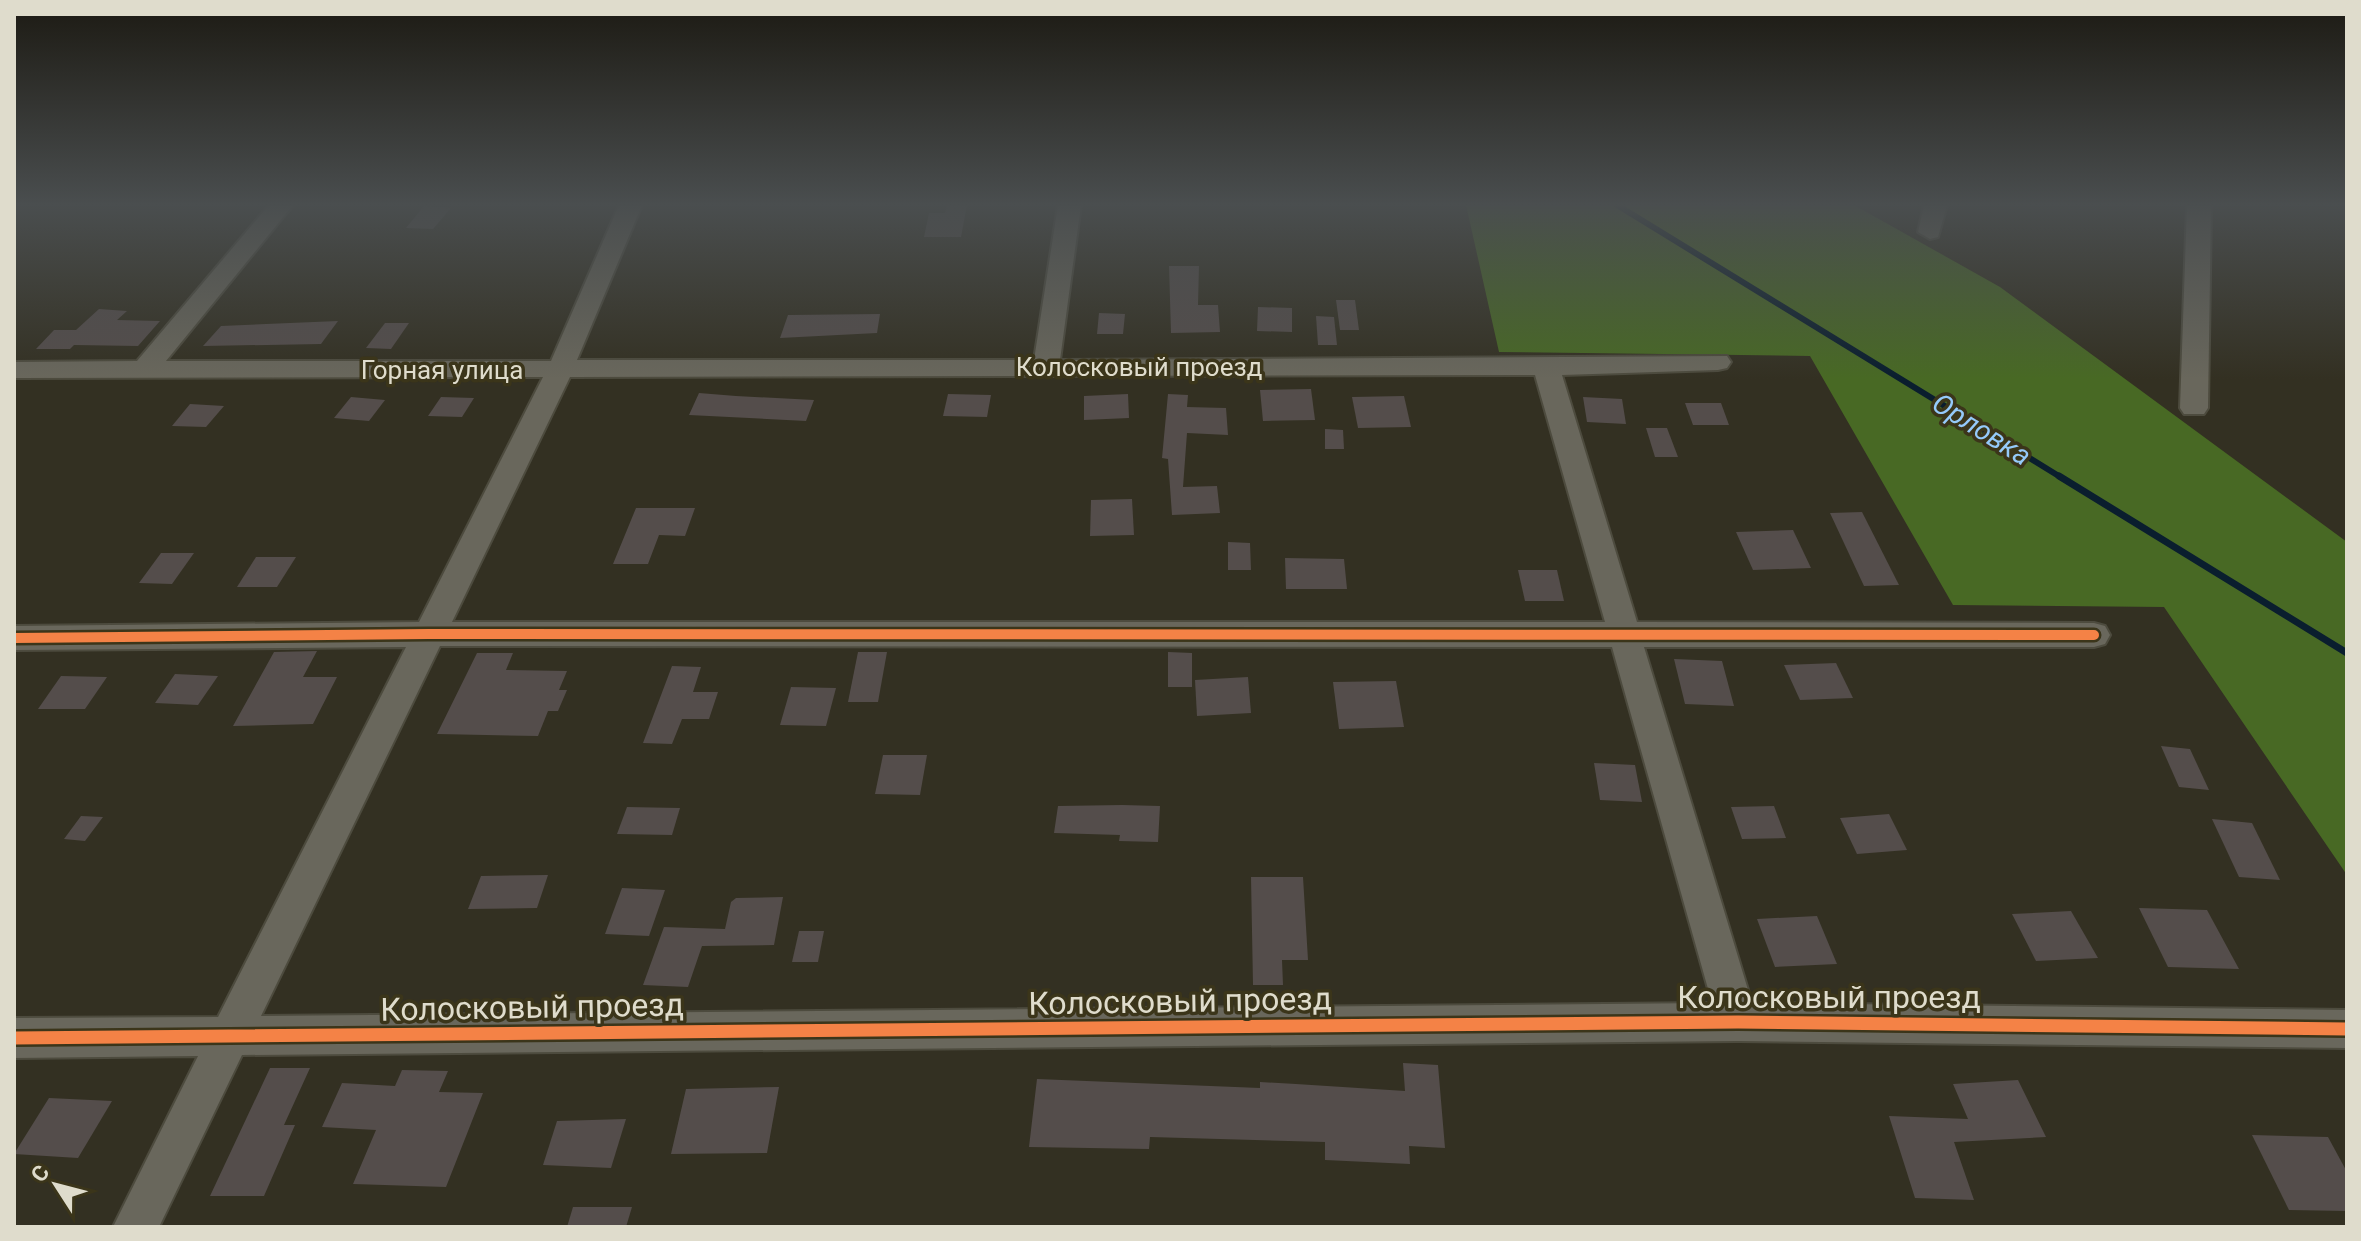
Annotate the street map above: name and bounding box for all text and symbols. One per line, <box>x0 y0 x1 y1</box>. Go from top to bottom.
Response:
street label: Колосковый проезд <box>1016 352 1262 382</box>
street label: Горная улица <box>361 355 523 385</box>
water label: Орловка <box>1926 386 2037 473</box>
street label: Колосковый проезд <box>1677 978 1981 1016</box>
street label: Колосковый проезд <box>1028 979 1332 1023</box>
street label: Колосковый проезд <box>380 985 684 1029</box>
north arrow <box>16 1145 96 1225</box>
text: С <box>26 1160 55 1187</box>

